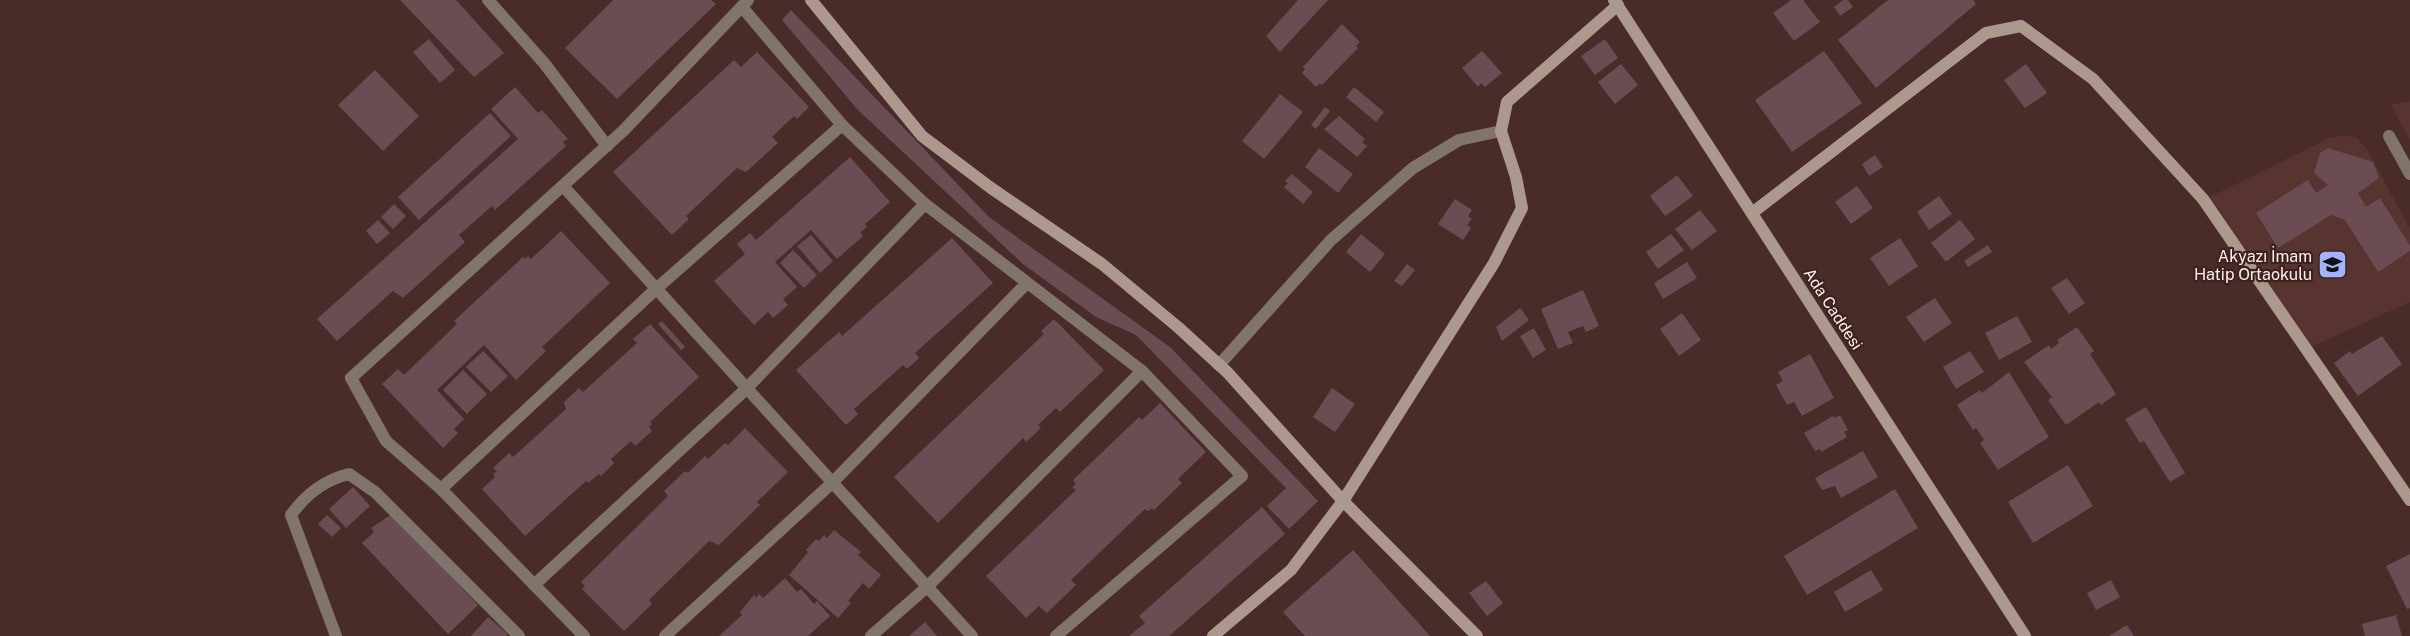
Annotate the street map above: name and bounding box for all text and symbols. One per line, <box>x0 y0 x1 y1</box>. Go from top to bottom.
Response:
place label: Akyazı İmam Hatip Ortaokulu <box>2194 246 2312 284</box>
school or university icon: Akyazı İmam Hatip Ortaokulu <box>2317 249 2349 281</box>
street label: Ada Caddesi <box>1800 265 1866 353</box>

